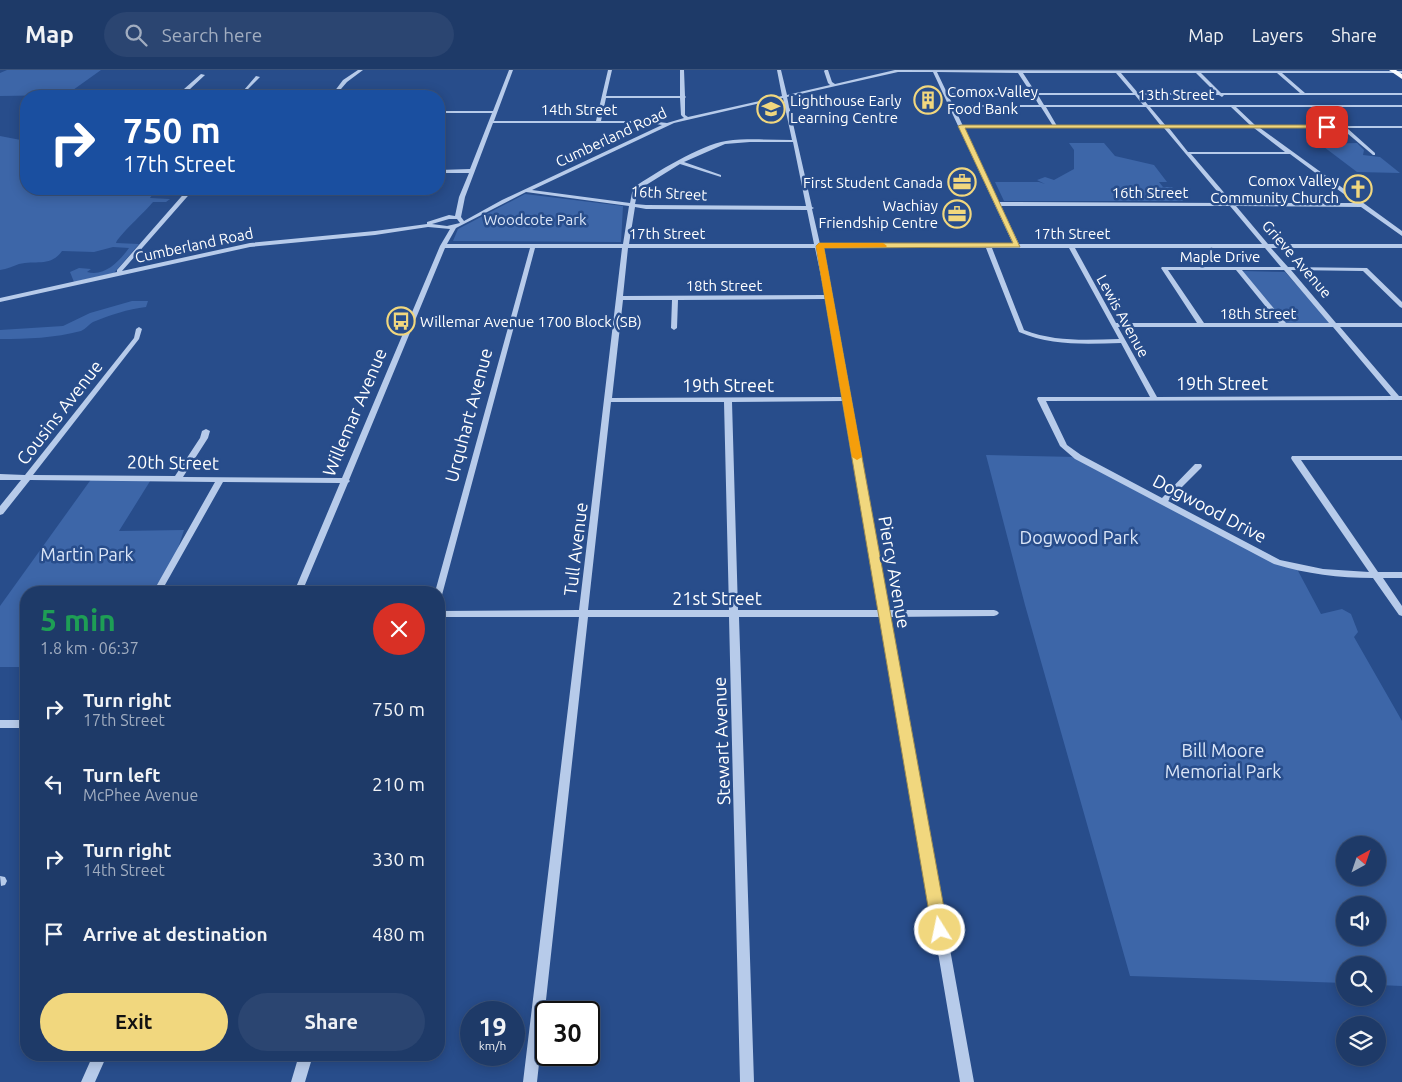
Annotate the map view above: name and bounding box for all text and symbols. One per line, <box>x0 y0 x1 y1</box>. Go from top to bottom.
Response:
search box <box>104 12 454 57</box>
text: Map <box>25 21 74 48</box>
icon: search <box>122 21 150 49</box>
text: Search here <box>162 24 262 46</box>
text: Map <box>1188 25 1224 45</box>
text: Layers <box>1252 25 1303 45</box>
text: Share <box>1331 25 1377 45</box>
place label: Comox Valley Food Bank <box>947 83 1038 117</box>
building icon: Comox Valley Food Bank <box>913 85 943 115</box>
street label: 13th Street <box>1138 86 1214 103</box>
place label: Lighthouse Early Learning Centre <box>790 92 901 126</box>
school or university icon: Lighthouse Early Learning Centre <box>756 94 786 124</box>
street label: 14th Street <box>541 101 617 118</box>
street label: Cumberland Road <box>553 104 669 170</box>
pin <box>1306 106 1348 148</box>
icon: right <box>40 110 105 175</box>
text: 750 m <box>123 110 221 150</box>
icon: arrive <box>1313 113 1341 141</box>
text: 17th Street <box>123 151 236 176</box>
office icon: First Student Canada <box>947 167 977 197</box>
place label: Comox Valley Community Church <box>1210 172 1339 206</box>
place label: First Student Canada <box>803 174 943 191</box>
church icon: Comox Valley Community Church <box>1343 174 1373 204</box>
street label: 16th Street <box>630 183 708 204</box>
street label: 16th Street <box>1112 184 1188 201</box>
place label: Wachiay Friendship Centre <box>819 197 938 231</box>
office icon: Wachiay Friendship Centre <box>942 199 972 229</box>
park label: Woodcote Park <box>483 211 587 228</box>
street label: Grieve Avenue <box>1259 217 1335 301</box>
street label: Cumberland Road <box>133 224 255 266</box>
street label: 17th Street <box>629 225 705 242</box>
street label: 17th Street <box>1034 225 1110 242</box>
street label: Maple Drive <box>1180 248 1260 265</box>
street label: Lewis Avenue <box>1093 272 1153 360</box>
street label: 18th Street <box>686 277 762 294</box>
street label: 18th Street <box>1220 305 1296 322</box>
bus stop icon: Willemar Avenue 1700 Block (SB) <box>386 306 416 336</box>
place label: Willemar Avenue 1700 Block (SB) <box>420 313 642 330</box>
street label: Willemar Avenue <box>318 345 390 479</box>
street label: Urquhart Avenue <box>440 346 496 484</box>
street label: Cousins Avenue <box>12 356 106 468</box>
street label: 19th Street <box>1176 373 1268 393</box>
street label: 19th Street <box>682 375 774 395</box>
street label: 20th Street <box>127 451 219 473</box>
street label: Dogwood Drive <box>1150 470 1270 546</box>
street label: Tull Avenue <box>559 501 591 597</box>
street label: Piercy Avenue <box>875 514 915 630</box>
park label: Dogwood Park <box>1020 527 1139 547</box>
park label: Martin Park <box>40 544 134 564</box>
street label: 21st Street <box>672 588 762 608</box>
text: 5 min <box>40 603 116 637</box>
button: close <box>373 603 425 655</box>
text: 1.8 km · 06:37 <box>40 639 139 657</box>
street label: Stewart Avenue <box>709 677 733 805</box>
text: Turn right <box>83 689 171 711</box>
icon: right <box>40 695 68 723</box>
text: 750 m <box>372 698 425 720</box>
text: 17th Street <box>83 711 165 729</box>
park label: Bill Moore Memorial Park <box>1165 740 1281 781</box>
text: Turn left <box>83 764 161 786</box>
icon: left <box>40 770 68 798</box>
text: 210 m <box>372 773 425 795</box>
text: McPhee Avenue <box>83 786 198 804</box>
north arrow <box>1336 836 1386 886</box>
map controls <box>1336 836 1386 1066</box>
text: Turn right <box>83 839 171 861</box>
icon: right <box>40 845 68 873</box>
text: 330 m <box>372 848 425 870</box>
text: 14th Street <box>83 861 165 879</box>
button: sound <box>1336 896 1386 946</box>
position arrow <box>913 903 965 955</box>
icon: arrive <box>40 920 68 948</box>
text: Arrive at destination <box>83 923 268 945</box>
text: 480 m <box>372 923 425 945</box>
button: search <box>1336 956 1386 1006</box>
button: Exit <box>40 993 228 1051</box>
button: Share <box>238 993 425 1051</box>
speed limit sign: 30 <box>535 1001 600 1066</box>
text: 19 <box>478 1013 507 1041</box>
button: layers <box>1336 1016 1386 1066</box>
text: km/h <box>479 1039 506 1052</box>

